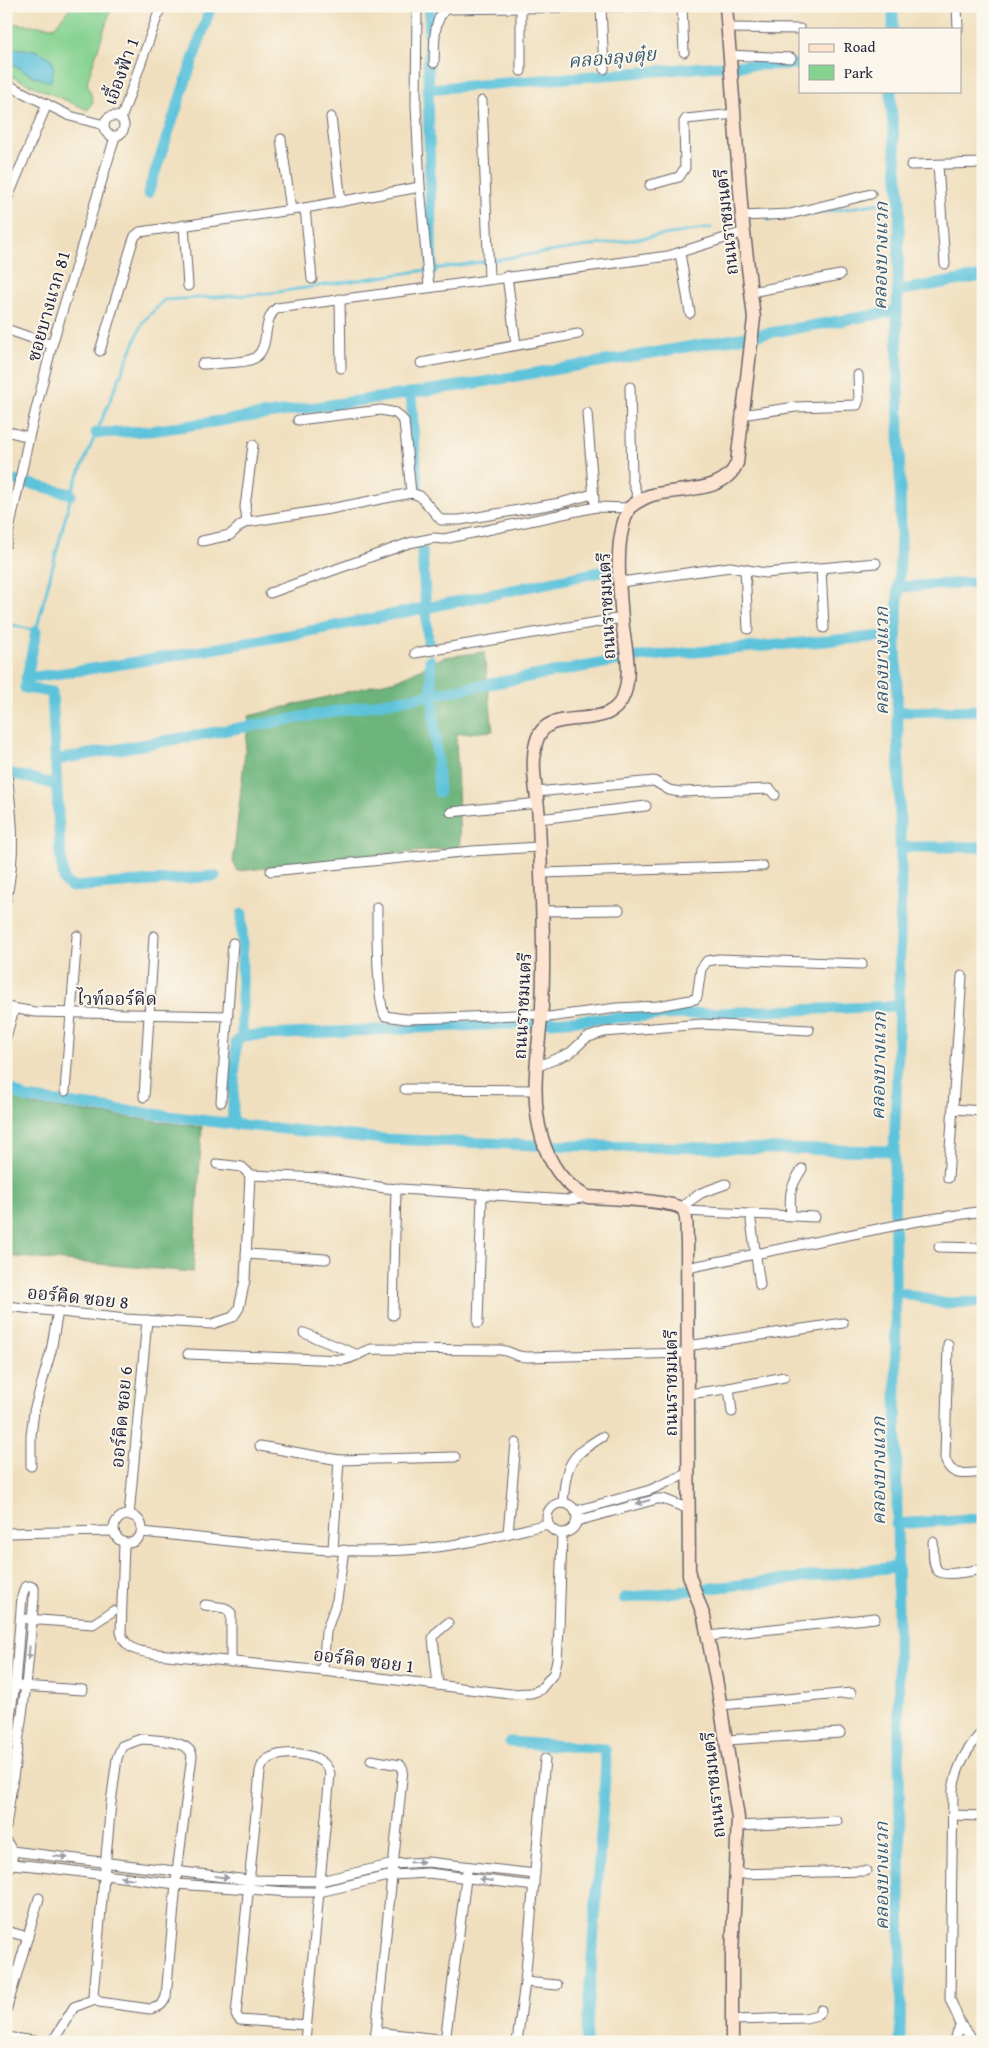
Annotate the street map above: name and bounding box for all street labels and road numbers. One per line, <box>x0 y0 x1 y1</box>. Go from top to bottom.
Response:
street label: เอื้องฟ้า 1 <box>96 33 146 109</box>
street label: ถนนราชมนตรี <box>707 167 745 277</box>
street label: ซอยบางแวก 81 <box>19 247 77 365</box>
street label: ถนนราชมนตรี <box>590 552 622 660</box>
street label: ถนนราชมนตรี <box>506 952 538 1060</box>
street label: ไวท์ออร์คิด <box>76 985 157 1012</box>
street label: ออร์คิด ซอย 8 <box>26 1278 130 1316</box>
street label: ถนนราชมนตรี <box>657 1329 684 1437</box>
street label: ออร์คิด ซอย 6 <box>103 1365 139 1469</box>
street label: ออร์คิด ซอย 1 <box>312 1640 416 1680</box>
street label: ถนนราชมนตรี <box>694 1730 732 1840</box>

